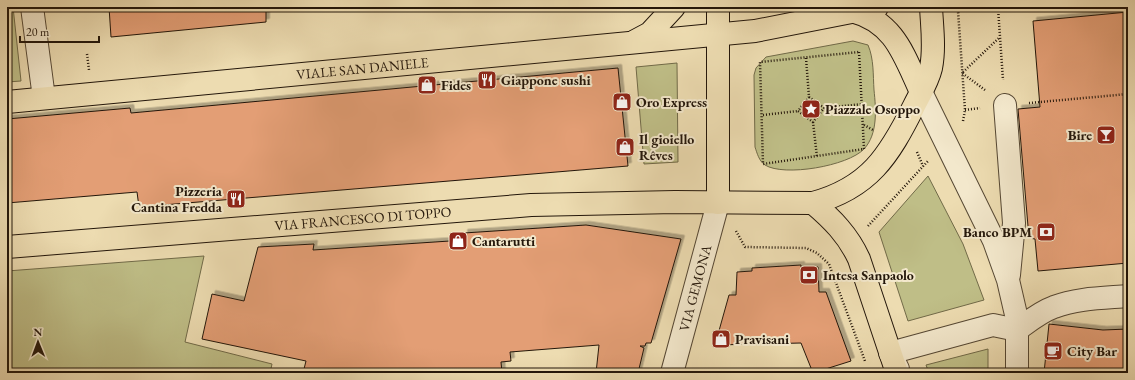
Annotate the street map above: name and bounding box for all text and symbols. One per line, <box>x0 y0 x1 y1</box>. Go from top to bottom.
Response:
scale bar <box>20 18 99 44</box>
text: 20 m <box>26 24 50 40</box>
street label: VIALE SAN DANIELE <box>296 53 429 83</box>
restaurant icon: Giappone sushi <box>476 69 498 91</box>
place label: Giappone sushi <box>501 71 591 89</box>
shop icon: Fides <box>416 74 438 96</box>
place label: Fides <box>441 76 471 94</box>
shop icon: Oro Express <box>611 91 633 113</box>
place label: Oro Express <box>636 93 707 111</box>
place icon: Piazzale Osoppo <box>800 98 822 120</box>
place label: Piazzale Osoppo <box>825 100 920 118</box>
bar icon: Bire <box>1095 124 1117 146</box>
place label: Bire <box>1068 126 1092 144</box>
place label: Il gioiello Rêves <box>639 130 694 164</box>
shop icon: Il gioiello Rêves <box>614 136 636 158</box>
place label: Pizzeria Cantina Fredda <box>131 182 223 216</box>
restaurant icon: Pizzeria Cantina Fredda <box>225 188 247 210</box>
street label: VIA FRANCESCO DI TOPPO <box>274 202 452 235</box>
bank icon: Banco BPM <box>1035 221 1057 243</box>
place label: Banco BPM <box>963 223 1032 241</box>
shop icon: Cantarutti <box>447 230 469 252</box>
place label: Cantarutti <box>472 232 535 250</box>
street label: VIA GEMONA <box>675 242 715 333</box>
bank icon: Intesa Sanpaolo <box>798 264 820 286</box>
place label: Intesa Sanpaolo <box>823 266 914 284</box>
north arrow <box>18 322 58 362</box>
text: N <box>33 325 42 339</box>
shop icon: Pravisani <box>710 328 732 350</box>
place label: Pravisani <box>735 330 789 348</box>
cafe icon: City Bar <box>1042 340 1064 362</box>
place label: City Bar <box>1067 342 1117 360</box>

